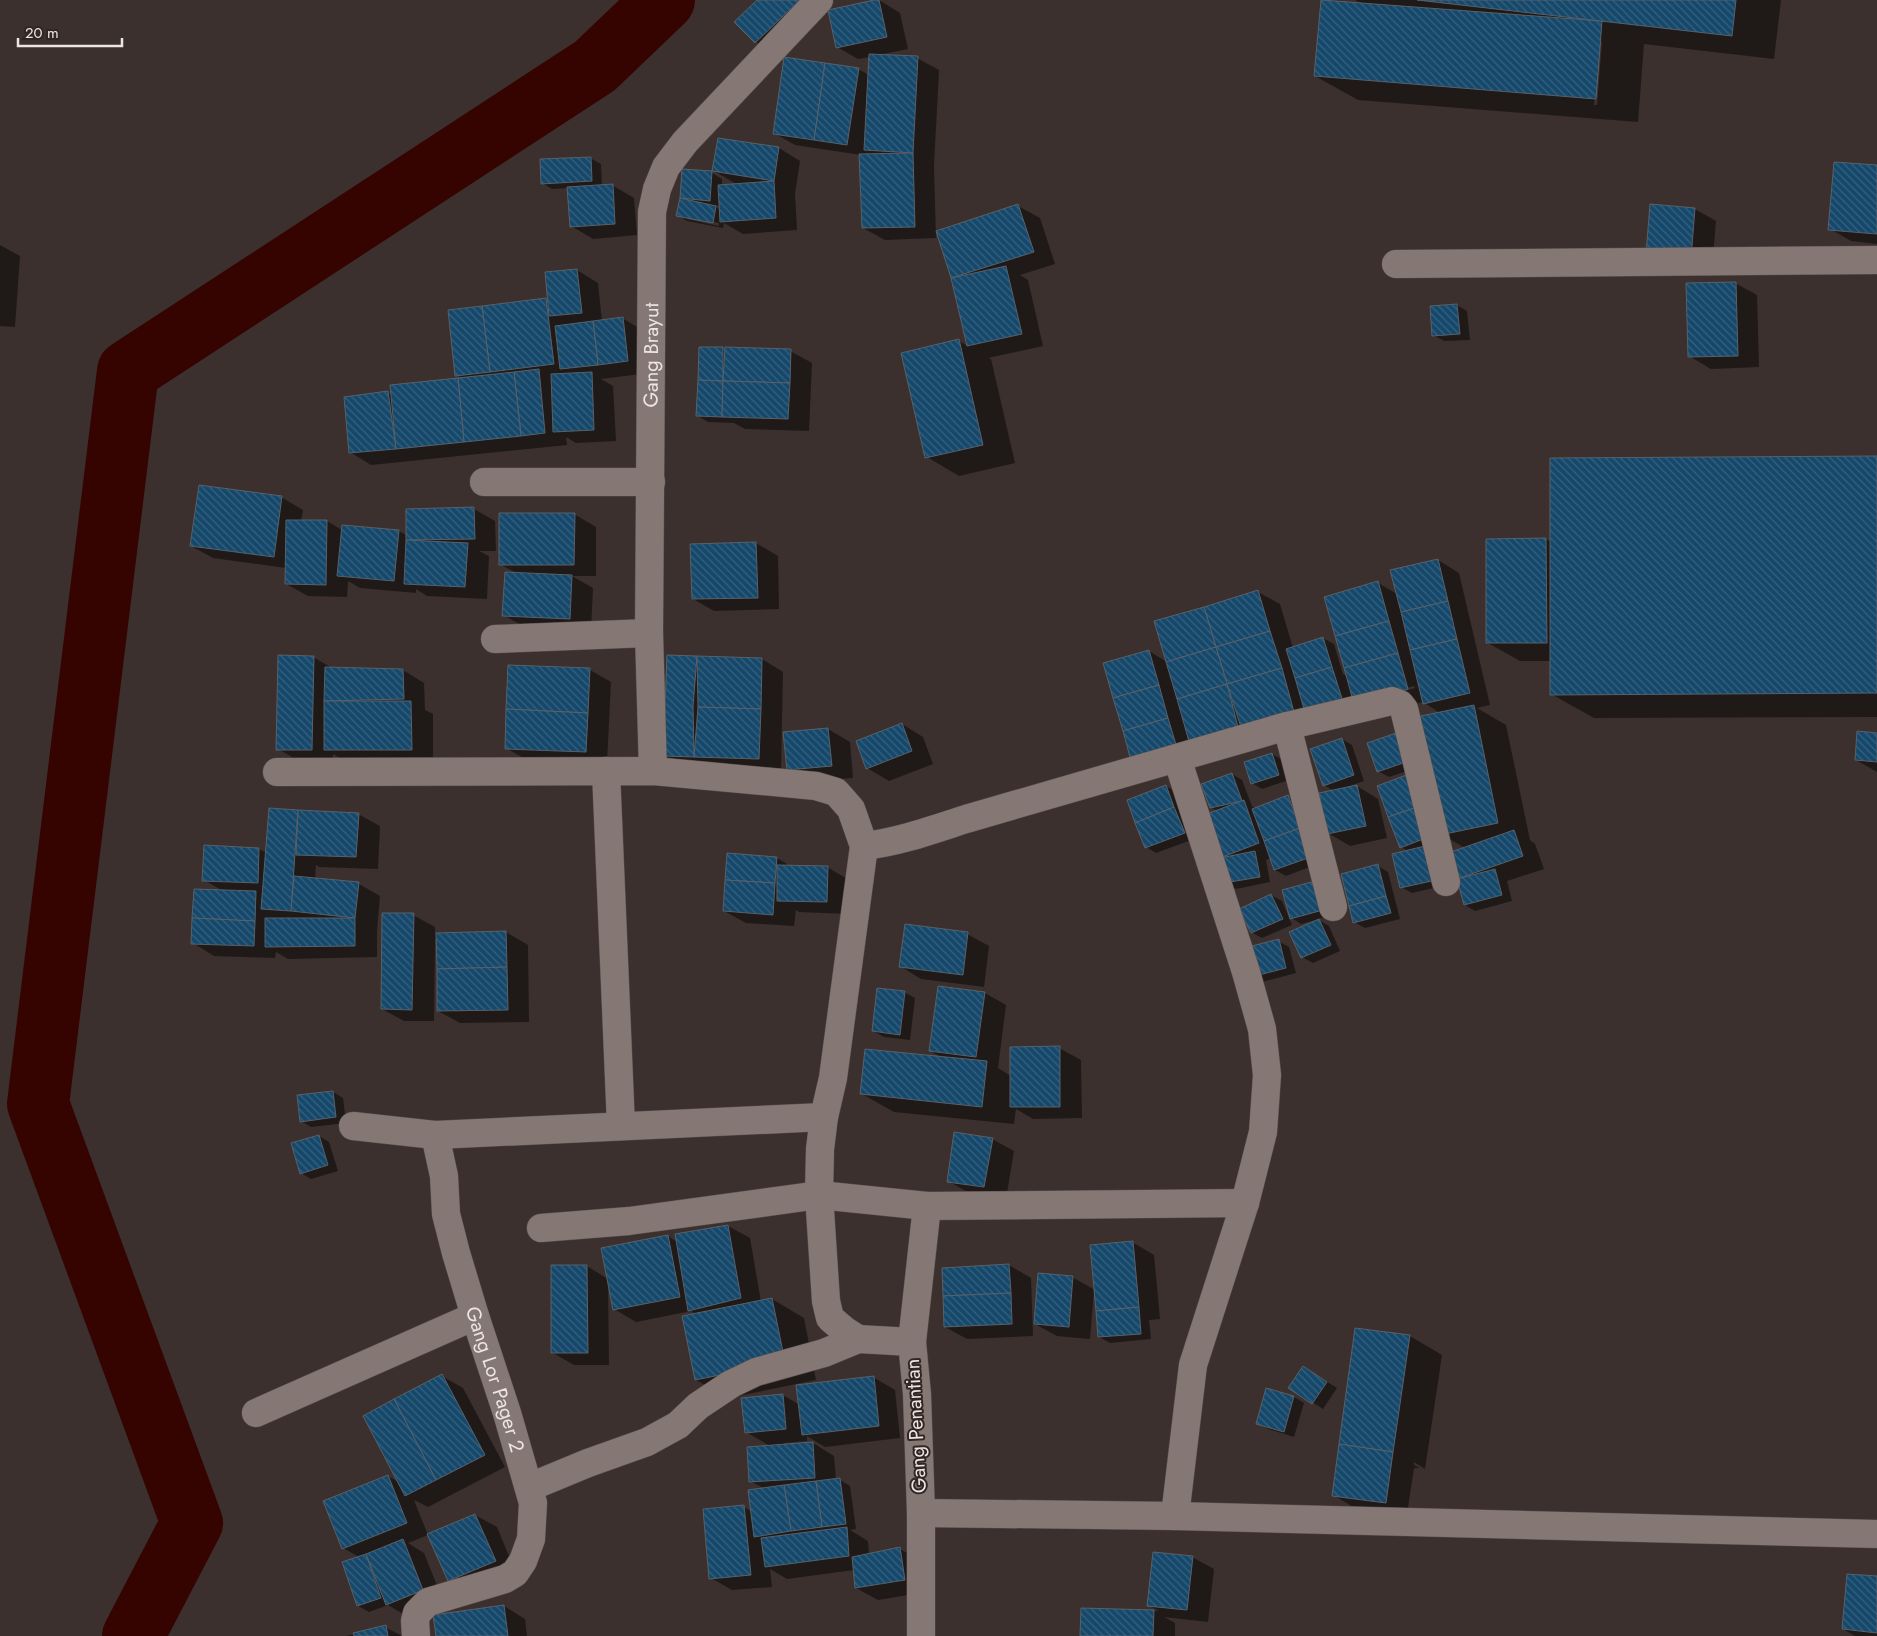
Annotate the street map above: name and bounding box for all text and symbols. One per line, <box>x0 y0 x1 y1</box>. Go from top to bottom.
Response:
scale bar <box>18 15 121 47</box>
text: 20 m <box>25 22 59 44</box>
street label: Gang Brayut <box>636 302 666 408</box>
street label: Gang Lor Pager 2 <box>458 1303 532 1456</box>
street label: Gang Penantian <box>898 1358 934 1494</box>

